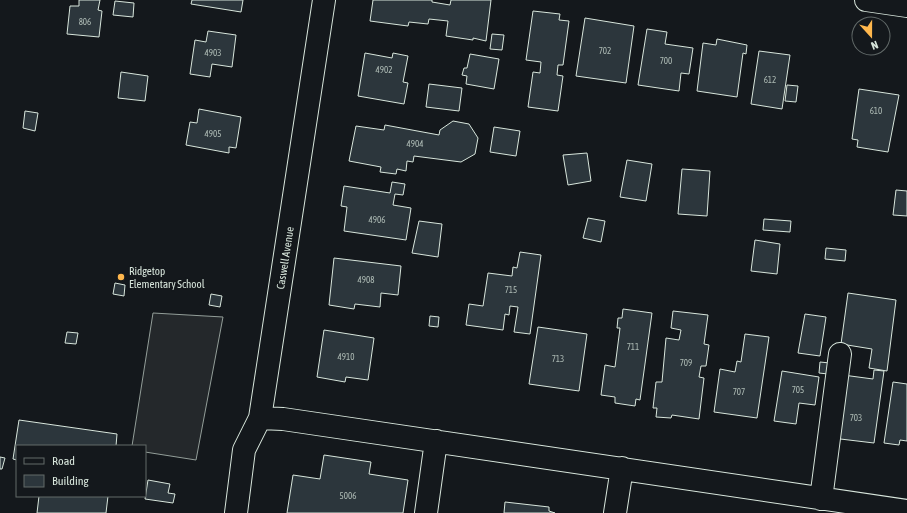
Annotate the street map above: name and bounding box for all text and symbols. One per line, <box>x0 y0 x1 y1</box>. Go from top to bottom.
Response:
north arrow <box>851 16 891 56</box>
house number: 806 <box>79 17 91 27</box>
text: N <box>869 39 880 52</box>
house number: 702 <box>599 46 611 56</box>
house number: 4903 <box>205 48 221 58</box>
house number: 700 <box>660 56 672 66</box>
house number: 4902 <box>376 65 392 75</box>
house number: 612 <box>764 75 776 85</box>
house number: 610 <box>870 106 882 116</box>
house number: 4905 <box>205 129 221 139</box>
house number: 4904 <box>407 139 423 149</box>
house number: 4906 <box>369 215 385 225</box>
street label: Caswell Avenue <box>274 226 296 290</box>
place label: Ridgetop Elementary School <box>129 265 205 290</box>
marker: Ridgetop Elementary School <box>116 272 126 282</box>
house number: 4908 <box>358 275 374 285</box>
house number: 715 <box>505 285 517 295</box>
house number: 711 <box>627 342 639 352</box>
house number: 4910 <box>338 352 354 362</box>
house number: 713 <box>552 354 564 364</box>
house number: 709 <box>680 358 692 368</box>
house number: 705 <box>792 385 804 395</box>
house number: 707 <box>733 387 745 397</box>
house number: 703 <box>850 413 862 423</box>
legend <box>16 445 146 497</box>
text: Road <box>52 454 75 468</box>
text: Building <box>52 474 90 488</box>
house number: 5006 <box>340 491 356 501</box>

